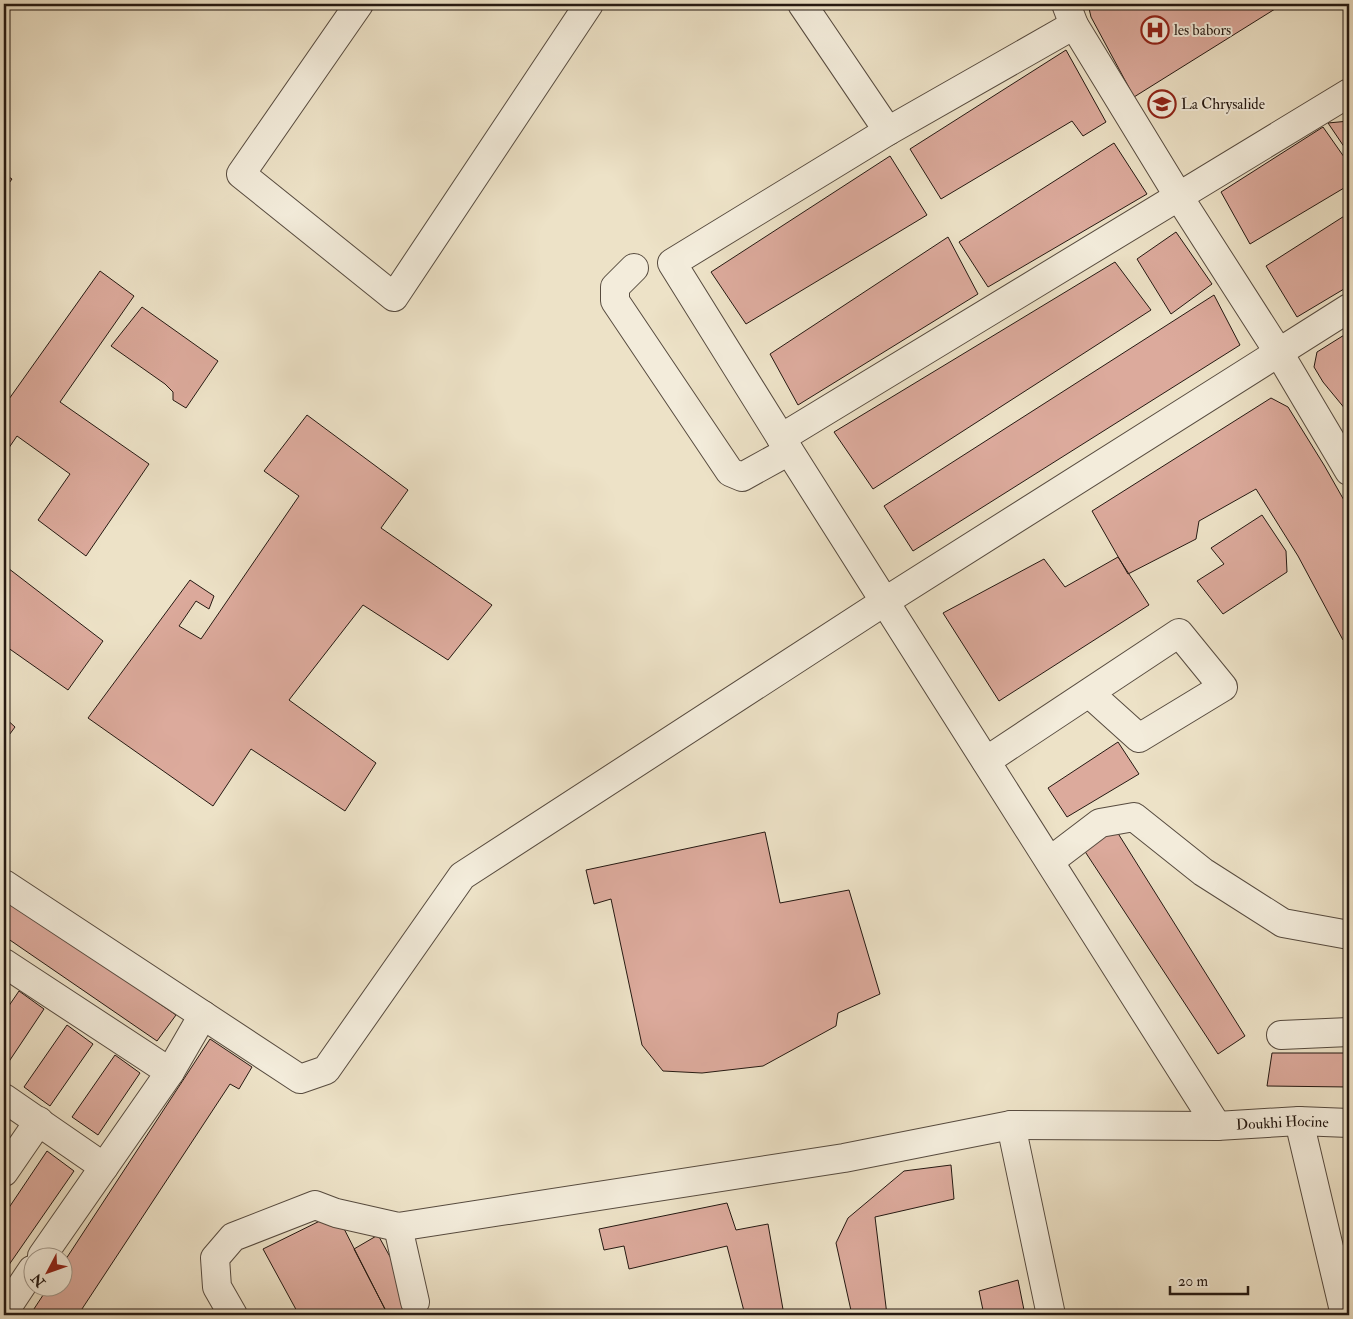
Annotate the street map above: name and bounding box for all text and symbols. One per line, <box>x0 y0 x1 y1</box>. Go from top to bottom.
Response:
hospital icon: les babors <box>1140 15 1170 45</box>
place label: les babors <box>1174 21 1231 40</box>
school or university icon: La Chrysalide <box>1147 89 1177 119</box>
place label: La Chrysalide <box>1181 95 1265 114</box>
street label: Doukhi Hocine <box>1235 1112 1329 1135</box>
north arrow <box>22 1246 72 1296</box>
scale bar <box>1170 1264 1248 1296</box>
text: N <box>28 1270 50 1291</box>
text: 20 m <box>1178 1272 1208 1291</box>

